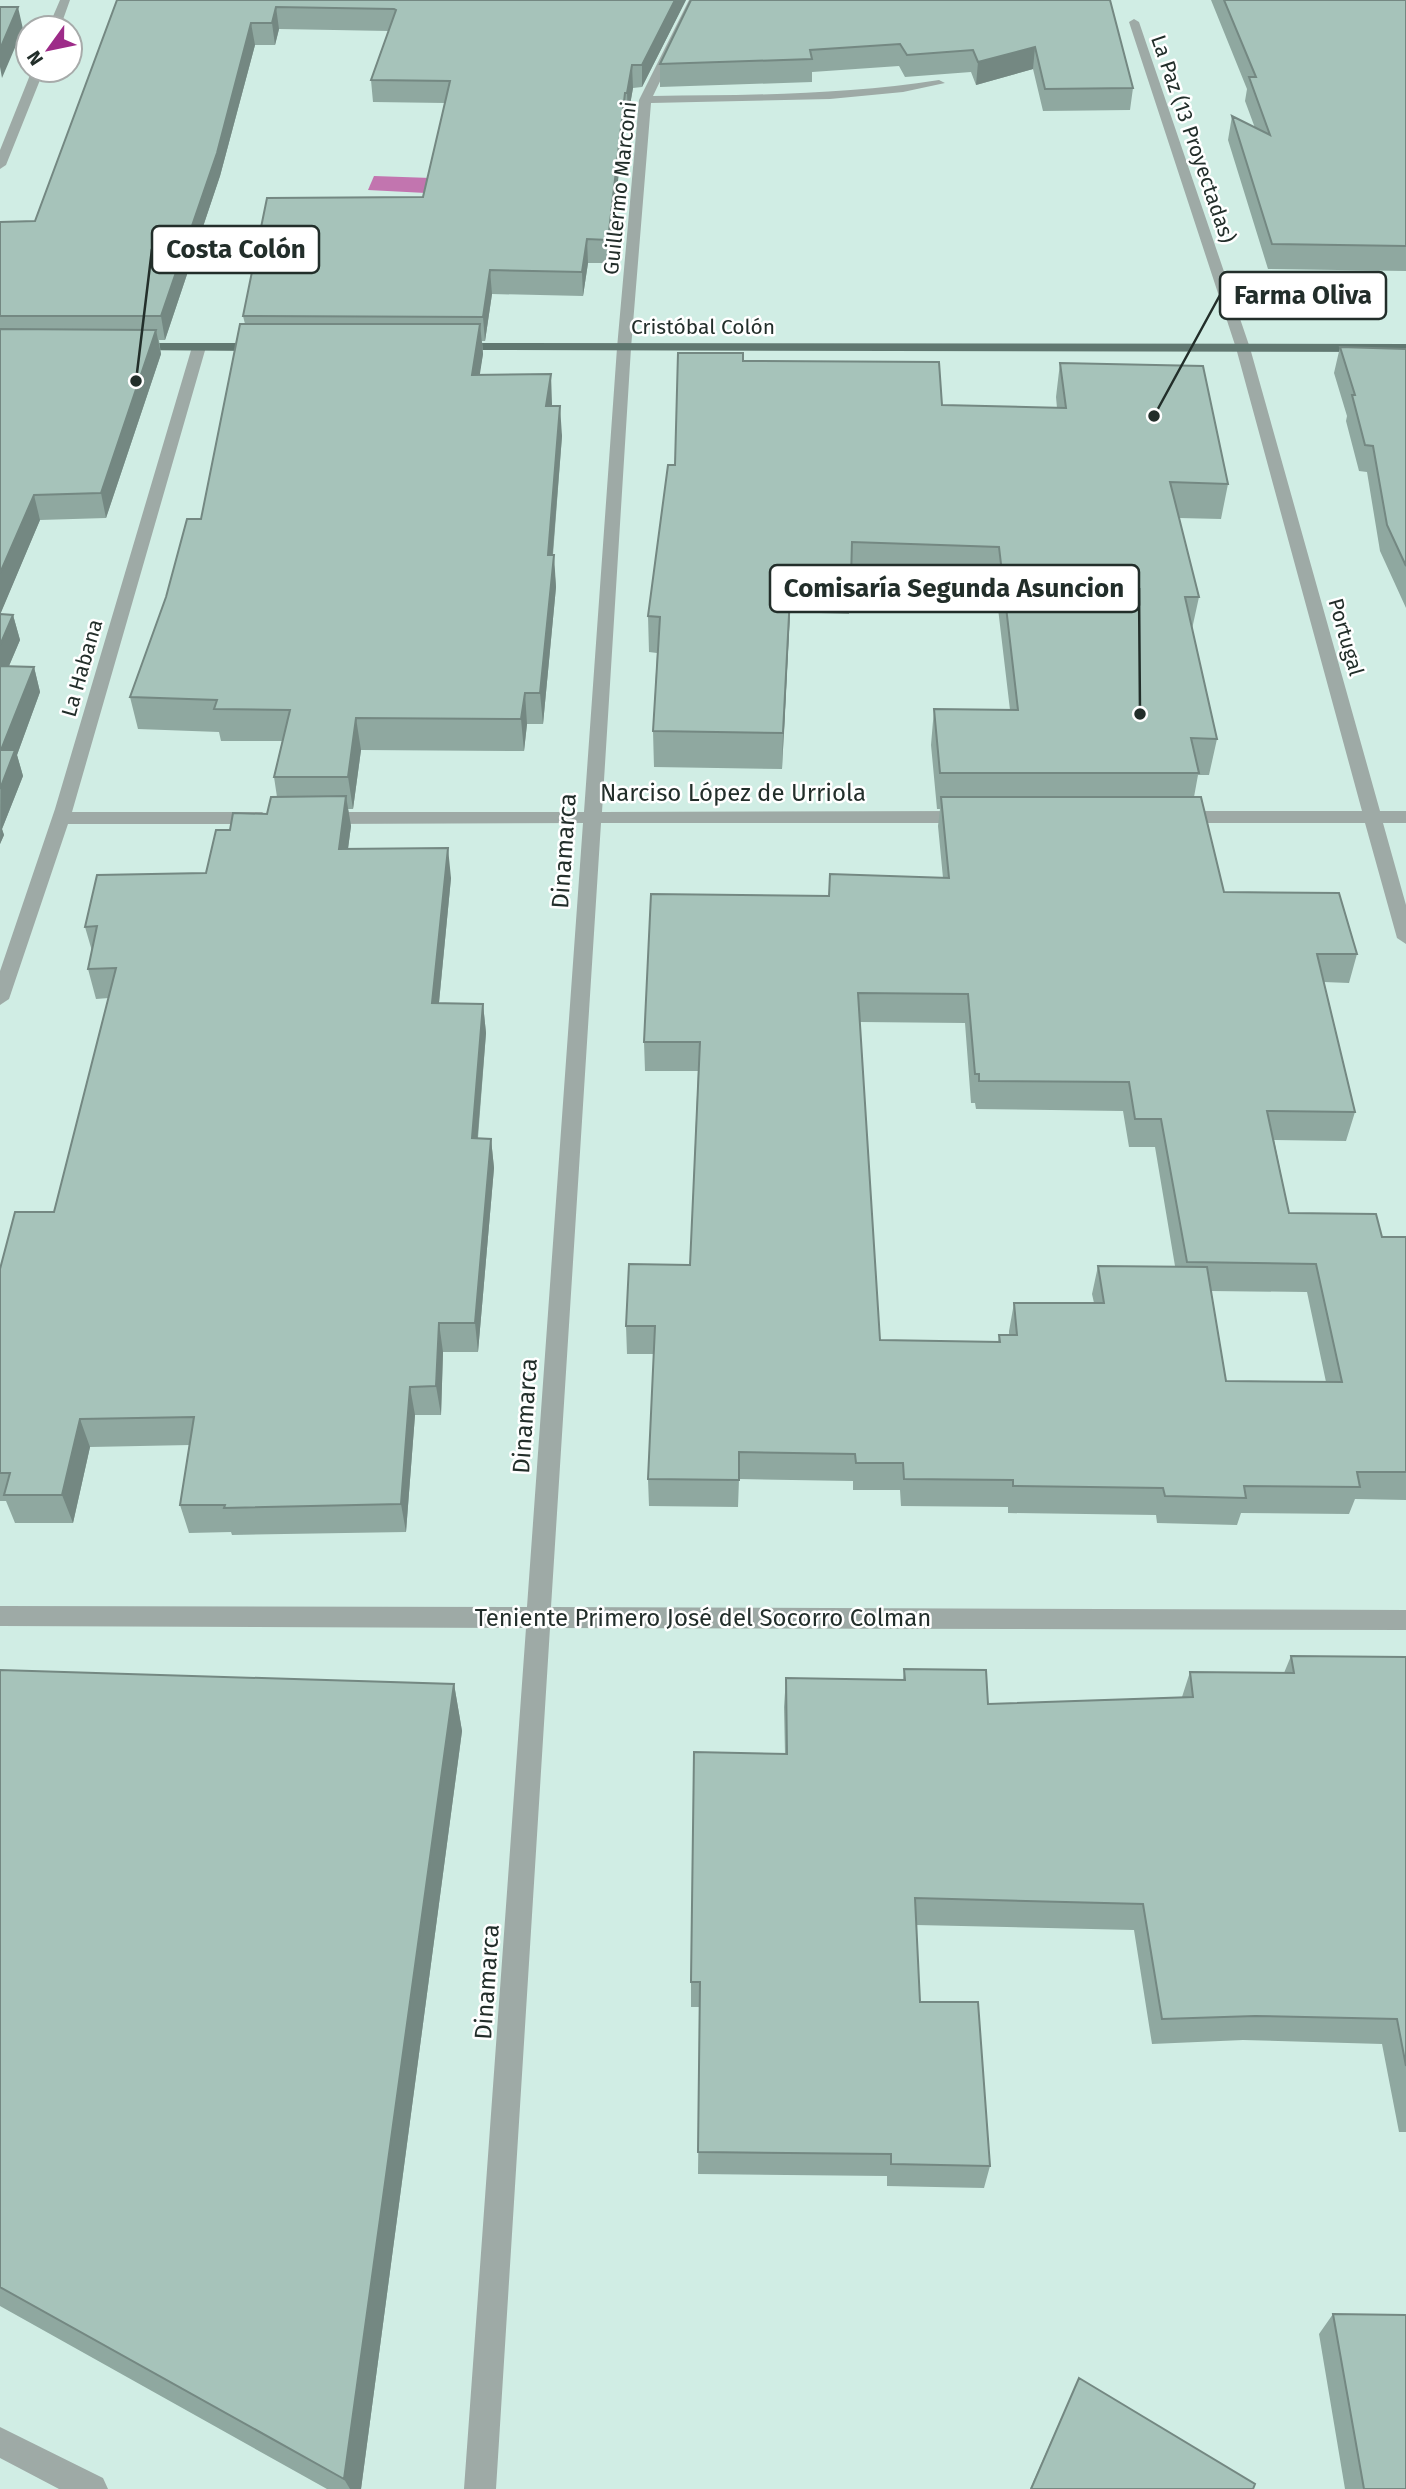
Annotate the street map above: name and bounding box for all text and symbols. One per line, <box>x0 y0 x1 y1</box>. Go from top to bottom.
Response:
north arrow <box>14 14 84 84</box>
street label: La Paz (13 Proyectadas) <box>1145 32 1241 246</box>
text: N <box>22 46 48 70</box>
street label: Guillermo Marconi <box>598 100 642 276</box>
callout: Costa Colón <box>152 226 319 273</box>
text: Costa Colón <box>166 234 306 265</box>
callout: Farma Oliva <box>1220 272 1386 319</box>
text: Farma Oliva <box>1234 280 1372 311</box>
street label: Cristóbal Colón <box>631 314 775 340</box>
callout: Comisaría Segunda Asuncion <box>770 565 1139 612</box>
text: Comisaría Segunda Asuncion <box>784 573 1124 604</box>
street label: Portugal <box>1323 595 1369 679</box>
street label: La Habana <box>56 616 108 720</box>
street label: Narciso López de Urriola <box>600 779 866 807</box>
street label: Dinamarca <box>546 792 582 910</box>
street label: Dinamarca <box>507 1357 543 1475</box>
street label: Teniente Primero José del Socorro Colman <box>475 1604 931 1632</box>
street label: Dinamarca <box>469 1923 505 2041</box>

